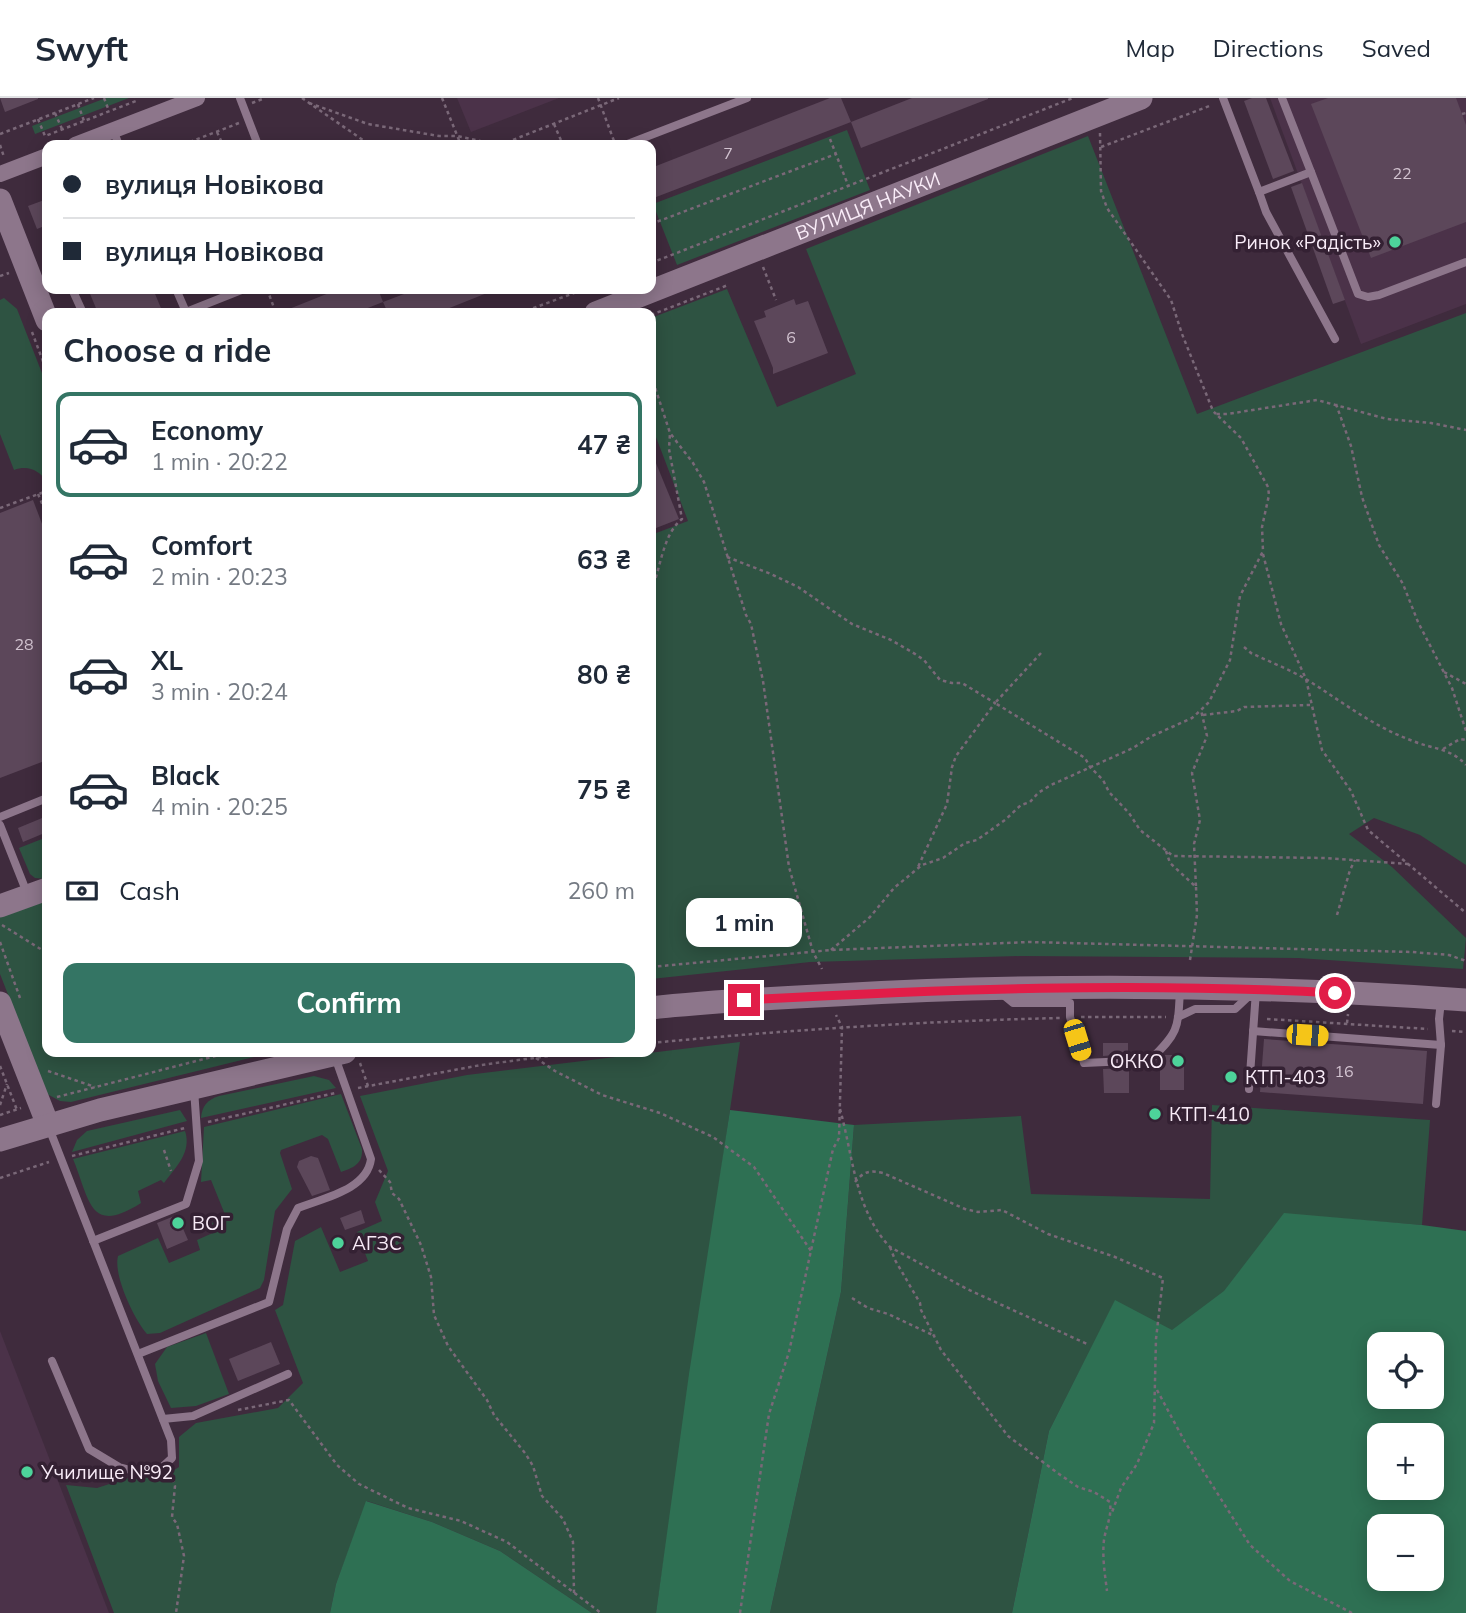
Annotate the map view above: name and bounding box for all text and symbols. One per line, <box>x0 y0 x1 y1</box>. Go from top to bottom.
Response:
text: Swyft <box>35 28 128 69</box>
text: Map <box>1125 33 1175 63</box>
text: Directions <box>1213 33 1324 63</box>
text: Saved <box>1362 33 1431 63</box>
house number: 7 <box>723 143 733 163</box>
house number: 22 <box>1392 163 1412 183</box>
street label: ВУЛИЦЯ НАУКИ <box>792 166 944 245</box>
text: вулиця Новікова <box>105 168 324 201</box>
place label: Ринок «Радість» <box>1234 230 1381 254</box>
marker: Ринок «Радість» <box>1387 234 1403 250</box>
text: вулиця Новікова <box>105 235 324 268</box>
house number: 6 <box>786 327 796 347</box>
text: Choose a ride <box>63 330 271 370</box>
icon: car <box>67 413 130 476</box>
text: Economy <box>151 414 263 447</box>
text: 47 ₴ <box>577 428 631 461</box>
text: 1 min · 20:22 <box>151 447 288 476</box>
icon: car <box>67 528 130 591</box>
text: Comfort <box>151 529 252 562</box>
text: 63 ₴ <box>577 543 631 576</box>
text: 2 min · 20:23 <box>151 562 288 591</box>
house number: 28 <box>14 634 34 654</box>
icon: car <box>67 643 130 706</box>
text: XL <box>151 644 183 677</box>
text: 80 ₴ <box>577 658 631 691</box>
text: 3 min · 20:24 <box>151 677 288 706</box>
icon: car <box>67 758 130 821</box>
text: Black <box>151 759 219 792</box>
text: 75 ₴ <box>577 773 631 806</box>
text: 4 min · 20:25 <box>151 792 288 821</box>
icon: cash <box>63 872 101 910</box>
text: Cash <box>119 874 180 907</box>
text: 260 m <box>567 876 635 905</box>
callout: 1 min <box>686 898 802 948</box>
text: 1 min <box>714 908 774 937</box>
button: Confirm <box>63 963 635 1043</box>
route start <box>1319 977 1351 1009</box>
route end <box>728 984 760 1016</box>
car <box>1061 1017 1094 1063</box>
car <box>1286 1023 1329 1047</box>
place label: ОККО <box>1110 1049 1164 1073</box>
marker: ОККО <box>1170 1053 1186 1069</box>
house number: 16 <box>1334 1061 1354 1081</box>
place label: КТП-403 <box>1245 1065 1326 1089</box>
marker: КТП-403 <box>1223 1069 1239 1085</box>
place label: КТП-410 <box>1169 1102 1250 1126</box>
marker: КТП-410 <box>1147 1106 1163 1122</box>
place label: ВОГ <box>192 1211 231 1235</box>
marker: ВОГ <box>170 1215 186 1231</box>
place label: АГЗС <box>352 1231 402 1255</box>
marker: АГЗС <box>330 1235 346 1251</box>
map controls <box>1367 1332 1444 1591</box>
button: locate <box>1367 1332 1444 1409</box>
button: + <box>1367 1423 1444 1500</box>
place label: Училище №92 <box>40 1460 173 1484</box>
marker: Училище №92 <box>19 1464 35 1480</box>
button: − <box>1367 1514 1444 1591</box>

